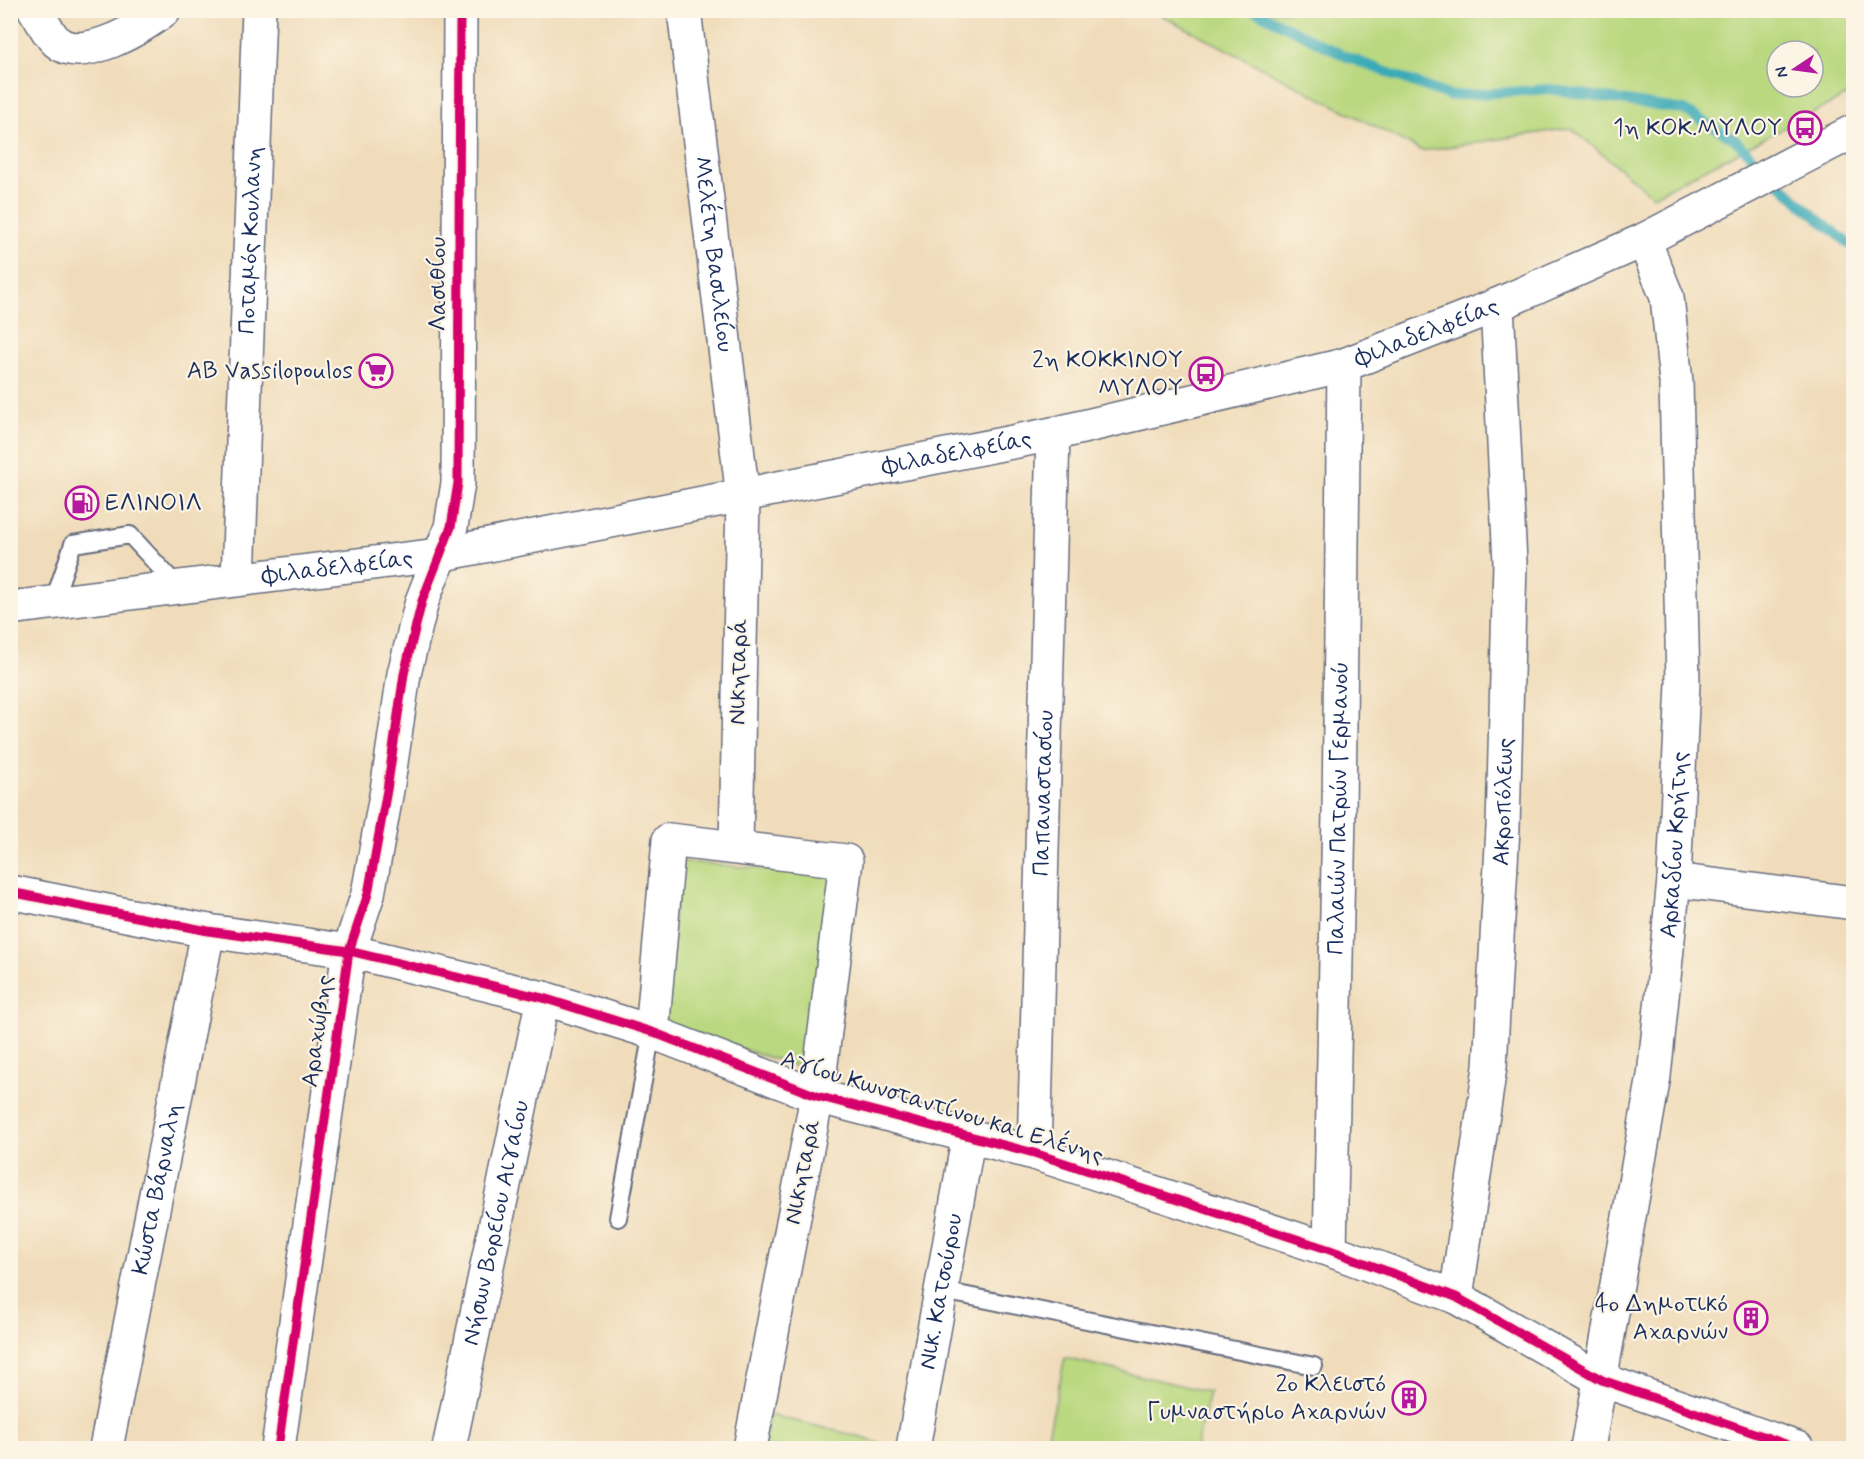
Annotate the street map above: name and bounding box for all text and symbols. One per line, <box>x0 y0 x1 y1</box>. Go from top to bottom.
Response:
north arrow <box>1765 39 1825 99</box>
text: N <box>1770 64 1793 80</box>
bus stop icon: 1η ΚΟΚ.ΜΥΛΟΥ <box>1787 110 1823 146</box>
place label: 1η ΚΟΚ.ΜΥΛΟΥ <box>1613 113 1782 144</box>
street label: Ποταμός Κουλανη <box>232 146 269 335</box>
street label: Μελέτη Βασιλείου <box>686 155 741 354</box>
street label: Λασιθίου <box>423 236 454 331</box>
street label: Φιλαδελφείας <box>1349 290 1503 375</box>
place label: 2η ΚΟΚΚΙΝΟΥ ΜΥΛΟΥ <box>1032 345 1183 404</box>
supermarket icon: AB Vassilopoulos <box>358 353 394 389</box>
place label: AB Vassilopoulos <box>187 356 353 387</box>
bus stop icon: 2η ΚΟΚΚΙΝΟΥ ΜΥΛΟΥ <box>1188 356 1224 392</box>
street label: Φιλαδελφείας <box>878 423 1034 483</box>
fuel station icon: ΕΛΙΝΟΙΛ <box>64 485 100 521</box>
place label: ΕΛΙΝΟΙΛ <box>105 488 201 519</box>
street label: Φιλαδελφείας <box>259 543 415 592</box>
street label: Νικηταρά <box>723 619 755 725</box>
street label: Παλαιών Πατρών Γερμανού <box>1321 661 1356 955</box>
street label: Παπαναστασίου <box>1026 709 1061 877</box>
street label: Ακροπόλεως <box>1485 737 1521 867</box>
street label: Αρκαδίου Κρήτης <box>1653 751 1695 940</box>
street label: Αραχώβης <box>295 973 341 1089</box>
street label: Αγίου Κωνσταντίνου και Ελένης <box>777 1043 1107 1172</box>
street label: Νήσων Βορείου Αιγαίου <box>455 1097 537 1348</box>
street label: Κώστα Βάρναλη <box>125 1100 189 1277</box>
street label: Νικηταρά <box>778 1117 828 1227</box>
street label: Νικ. Κατσούρου <box>912 1211 970 1372</box>
place label: 4ο Δημοτικό Αχαρνών <box>1595 1289 1728 1348</box>
building icon: 4ο Δημοτικό Αχαρνών <box>1733 1300 1769 1336</box>
place label: 2ο Κλειστό Γυμναστήριο Αχαρνών <box>1147 1369 1386 1428</box>
building icon: 2ο Κλειστό Γυμναστήριο Αχαρνών <box>1391 1380 1427 1416</box>

